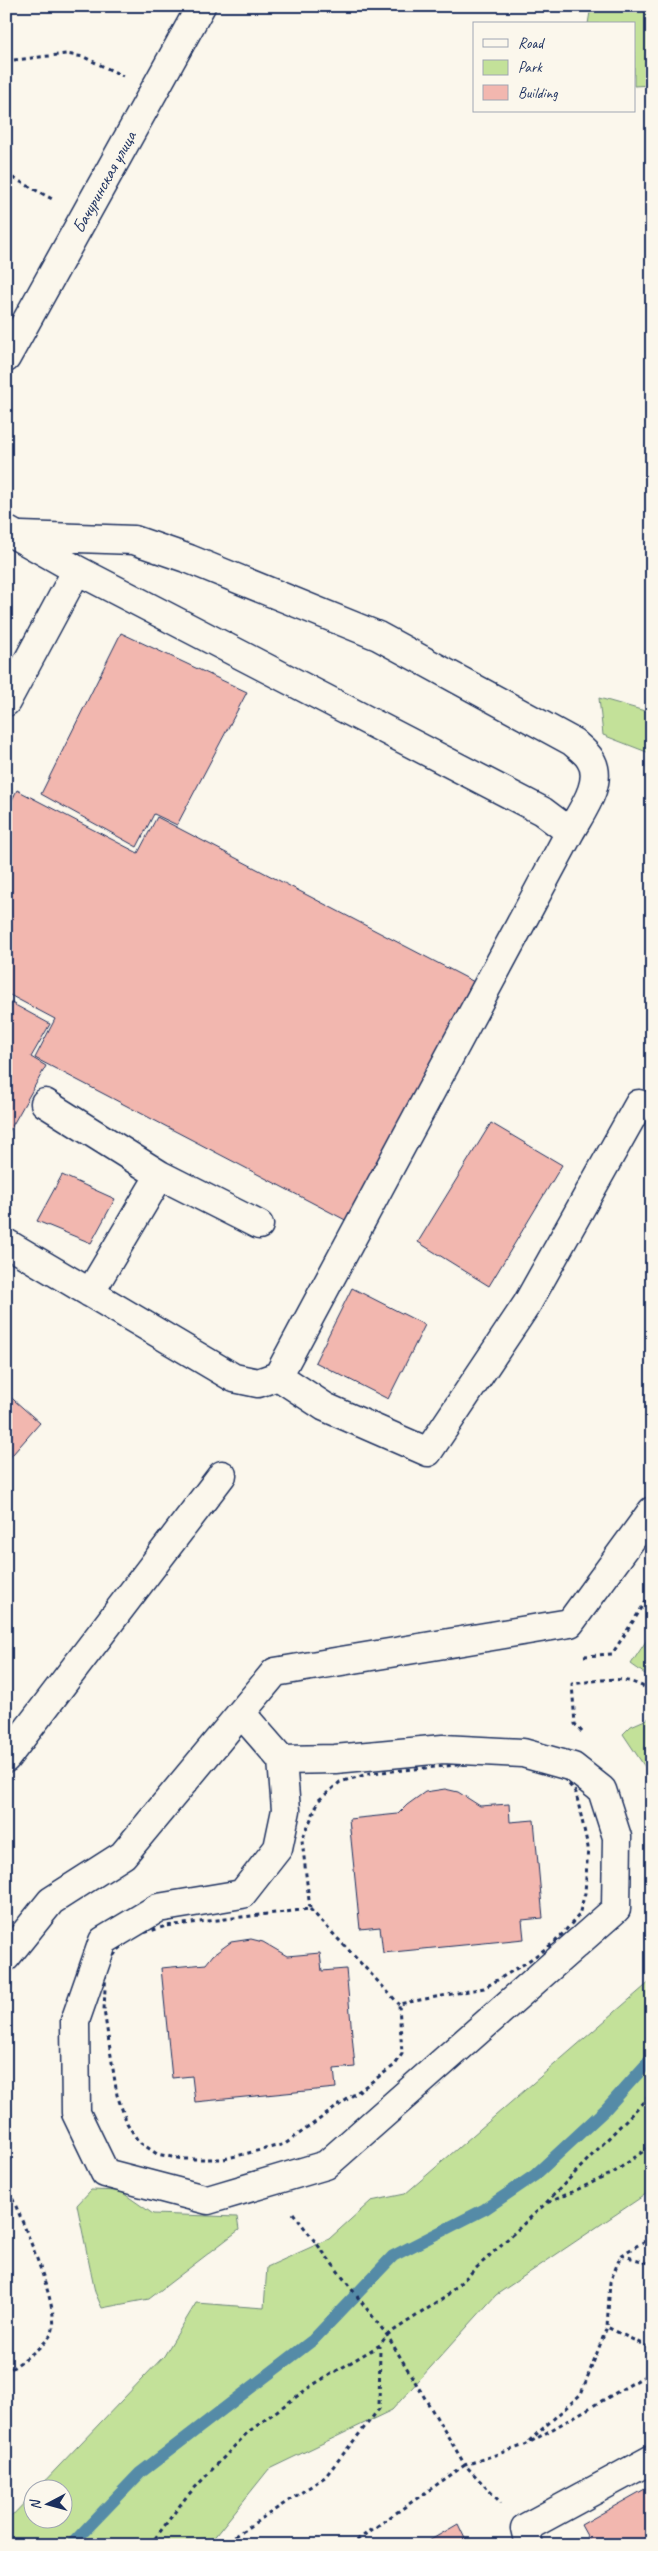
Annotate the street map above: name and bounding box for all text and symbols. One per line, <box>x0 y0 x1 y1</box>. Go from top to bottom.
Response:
legend <box>473 22 636 112</box>
text: Road <box>518 34 545 53</box>
text: Park <box>518 58 543 77</box>
text: Building <box>518 84 558 103</box>
street label: Бачуринская улица <box>67 126 142 237</box>
north arrow <box>22 2478 72 2528</box>
text: N <box>26 2498 44 2511</box>

